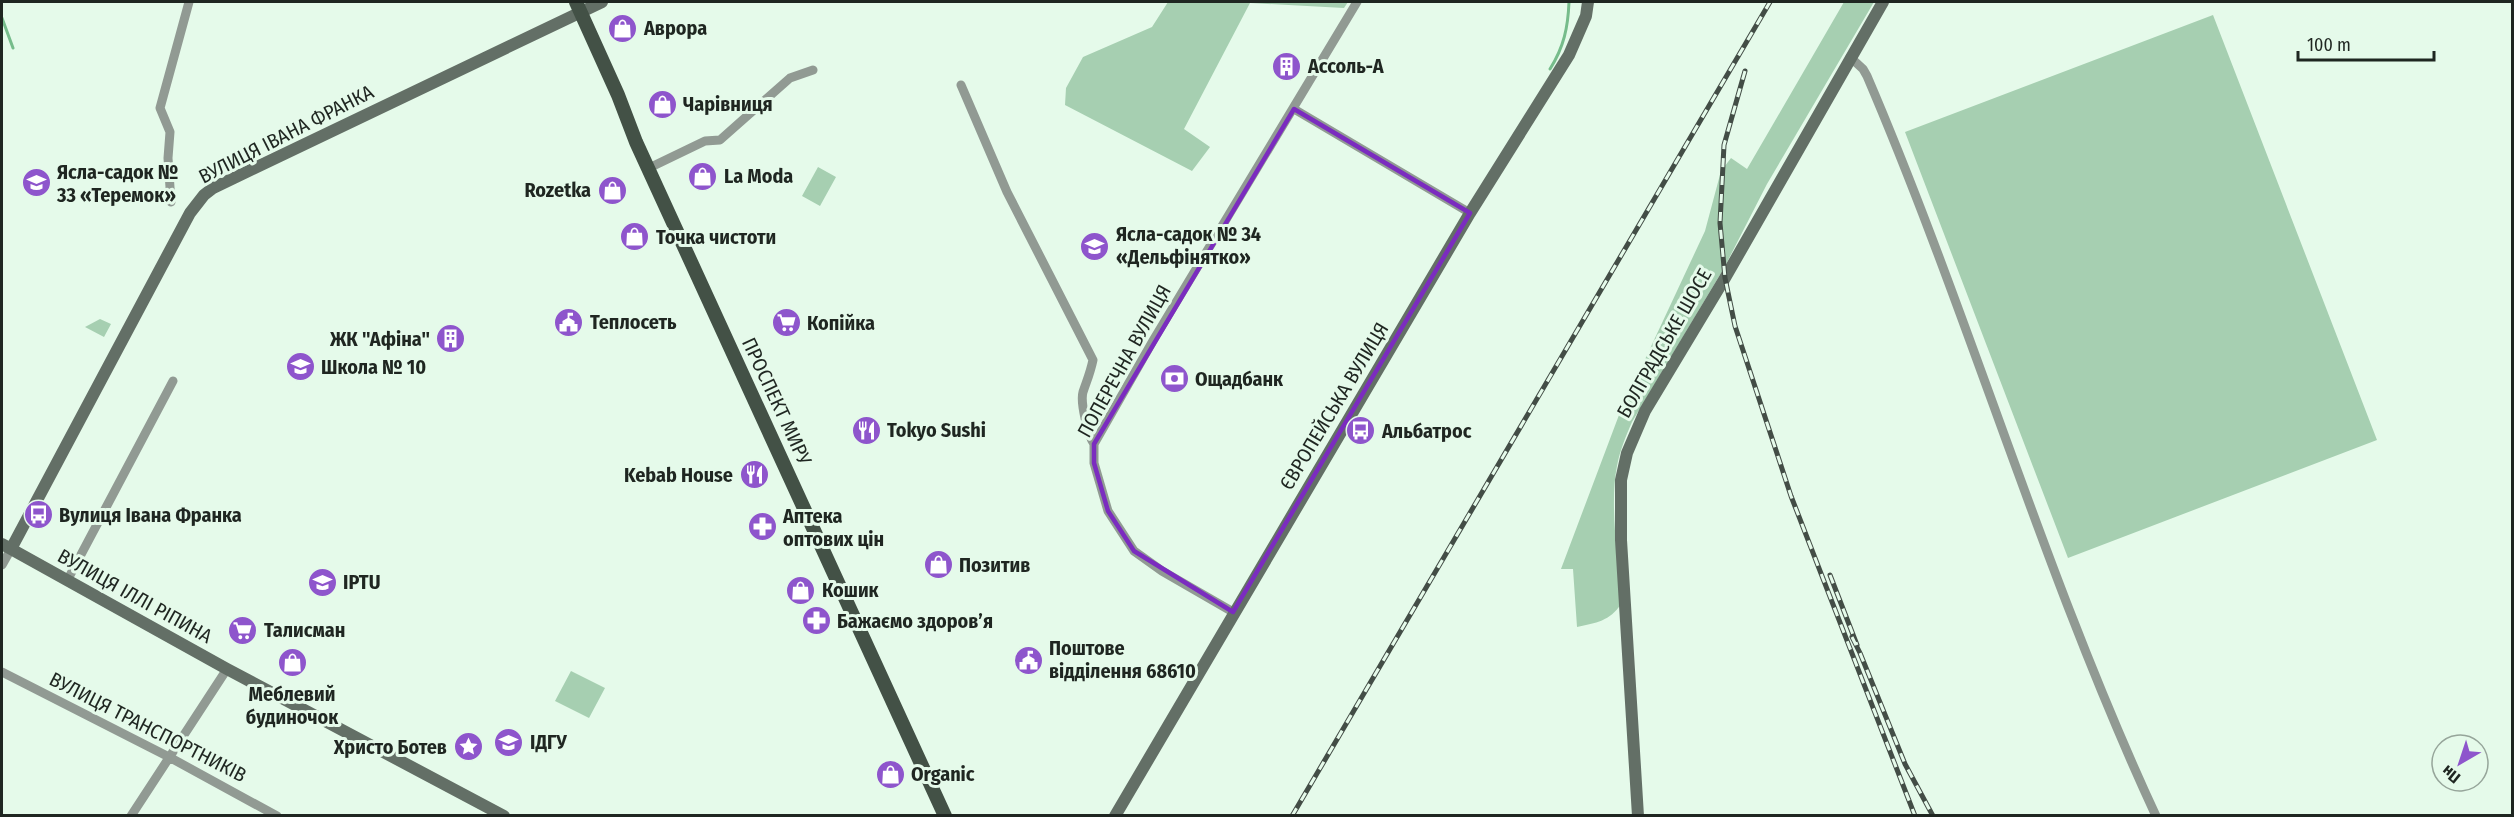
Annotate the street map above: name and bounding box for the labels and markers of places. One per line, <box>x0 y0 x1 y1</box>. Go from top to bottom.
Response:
shop icon: Аврора <box>607 12 639 44</box>
place label: Аврора <box>643 16 707 40</box>
building icon: Ассоль-А <box>1271 50 1303 82</box>
place label: Ассоль-А <box>1307 54 1385 78</box>
shop icon: Чарівниця <box>646 88 678 120</box>
place label: Чарівниця <box>683 92 773 116</box>
place label: Ясла-садок № 33 «Теремок» <box>56 160 178 207</box>
shop icon: La Moda <box>687 160 719 192</box>
place label: La Moda <box>724 164 793 188</box>
school or university icon: Ясла-садок № 33 «Теремок» <box>20 167 52 199</box>
shop icon: Rozetka <box>596 174 628 206</box>
place label: Rozetka <box>524 178 591 202</box>
shop icon: Точка чистоти <box>619 221 651 253</box>
place label: Ясла-садок № 34 «Дельфінятко» <box>1116 222 1261 269</box>
place label: Точка чистоти <box>656 225 776 249</box>
school or university icon: Ясла-садок № 34 «Дельфінятко» <box>1079 230 1111 262</box>
public building icon: Теплосеть <box>553 306 585 338</box>
supermarket icon: Копійка <box>770 307 802 339</box>
place label: Теплосеть <box>590 310 677 334</box>
place label: Копійка <box>807 311 875 335</box>
building icon: ЖК "Афіна" <box>435 323 467 355</box>
place label: ЖК "Афіна" <box>329 327 430 351</box>
school or university icon: Школа № 10 <box>284 351 316 383</box>
place label: Школа № 10 <box>321 355 426 379</box>
bank icon: Ощадбанк <box>1158 363 1190 395</box>
place label: Ощадбанк <box>1195 367 1284 391</box>
restaurant icon: Tokyo Sushi <box>850 414 882 446</box>
bus stop icon: Альбатрос <box>1345 415 1377 447</box>
place label: Tokyo Sushi <box>887 418 986 442</box>
place label: Альбатрос <box>1381 419 1472 443</box>
restaurant icon: Kebab House <box>738 459 770 491</box>
place label: Kebab House <box>624 463 733 487</box>
bus stop icon: Вулиця Івана Франка <box>22 499 54 531</box>
place label: Вулиця Івана Франка <box>59 503 242 527</box>
place label: Аптека оптових цін <box>782 504 884 551</box>
pharmacy icon: Аптека оптових цін <box>746 511 778 543</box>
shop icon: Позитив <box>922 549 954 581</box>
place label: Позитив <box>959 553 1030 577</box>
school or university icon: IPTU <box>306 566 338 598</box>
place label: IPTU <box>343 570 380 594</box>
shop icon: Кошик <box>785 574 817 606</box>
place label: Кошик <box>822 578 880 602</box>
pharmacy icon: Бажаємо здоровʼя <box>800 605 832 637</box>
place label: Бажаємо здоровʼя <box>837 609 993 633</box>
supermarket icon: Талисман <box>227 614 259 646</box>
place label: Талисман <box>264 618 345 642</box>
place label: Поштове відділення 68610 <box>1049 636 1196 683</box>
public building icon: Поштове відділення 68610 <box>1012 644 1044 676</box>
shop icon: Меблевий будиночок <box>276 647 308 679</box>
place label: Меблевий будиночок <box>246 682 339 729</box>
school or university icon: ІДГУ <box>493 726 525 758</box>
place label: ІДГУ <box>530 730 567 754</box>
place icon: Христо Ботев <box>452 731 484 763</box>
place label: Христо Ботев <box>333 735 447 759</box>
shop icon: Organic <box>874 758 906 790</box>
place label: Organic <box>911 762 975 786</box>

